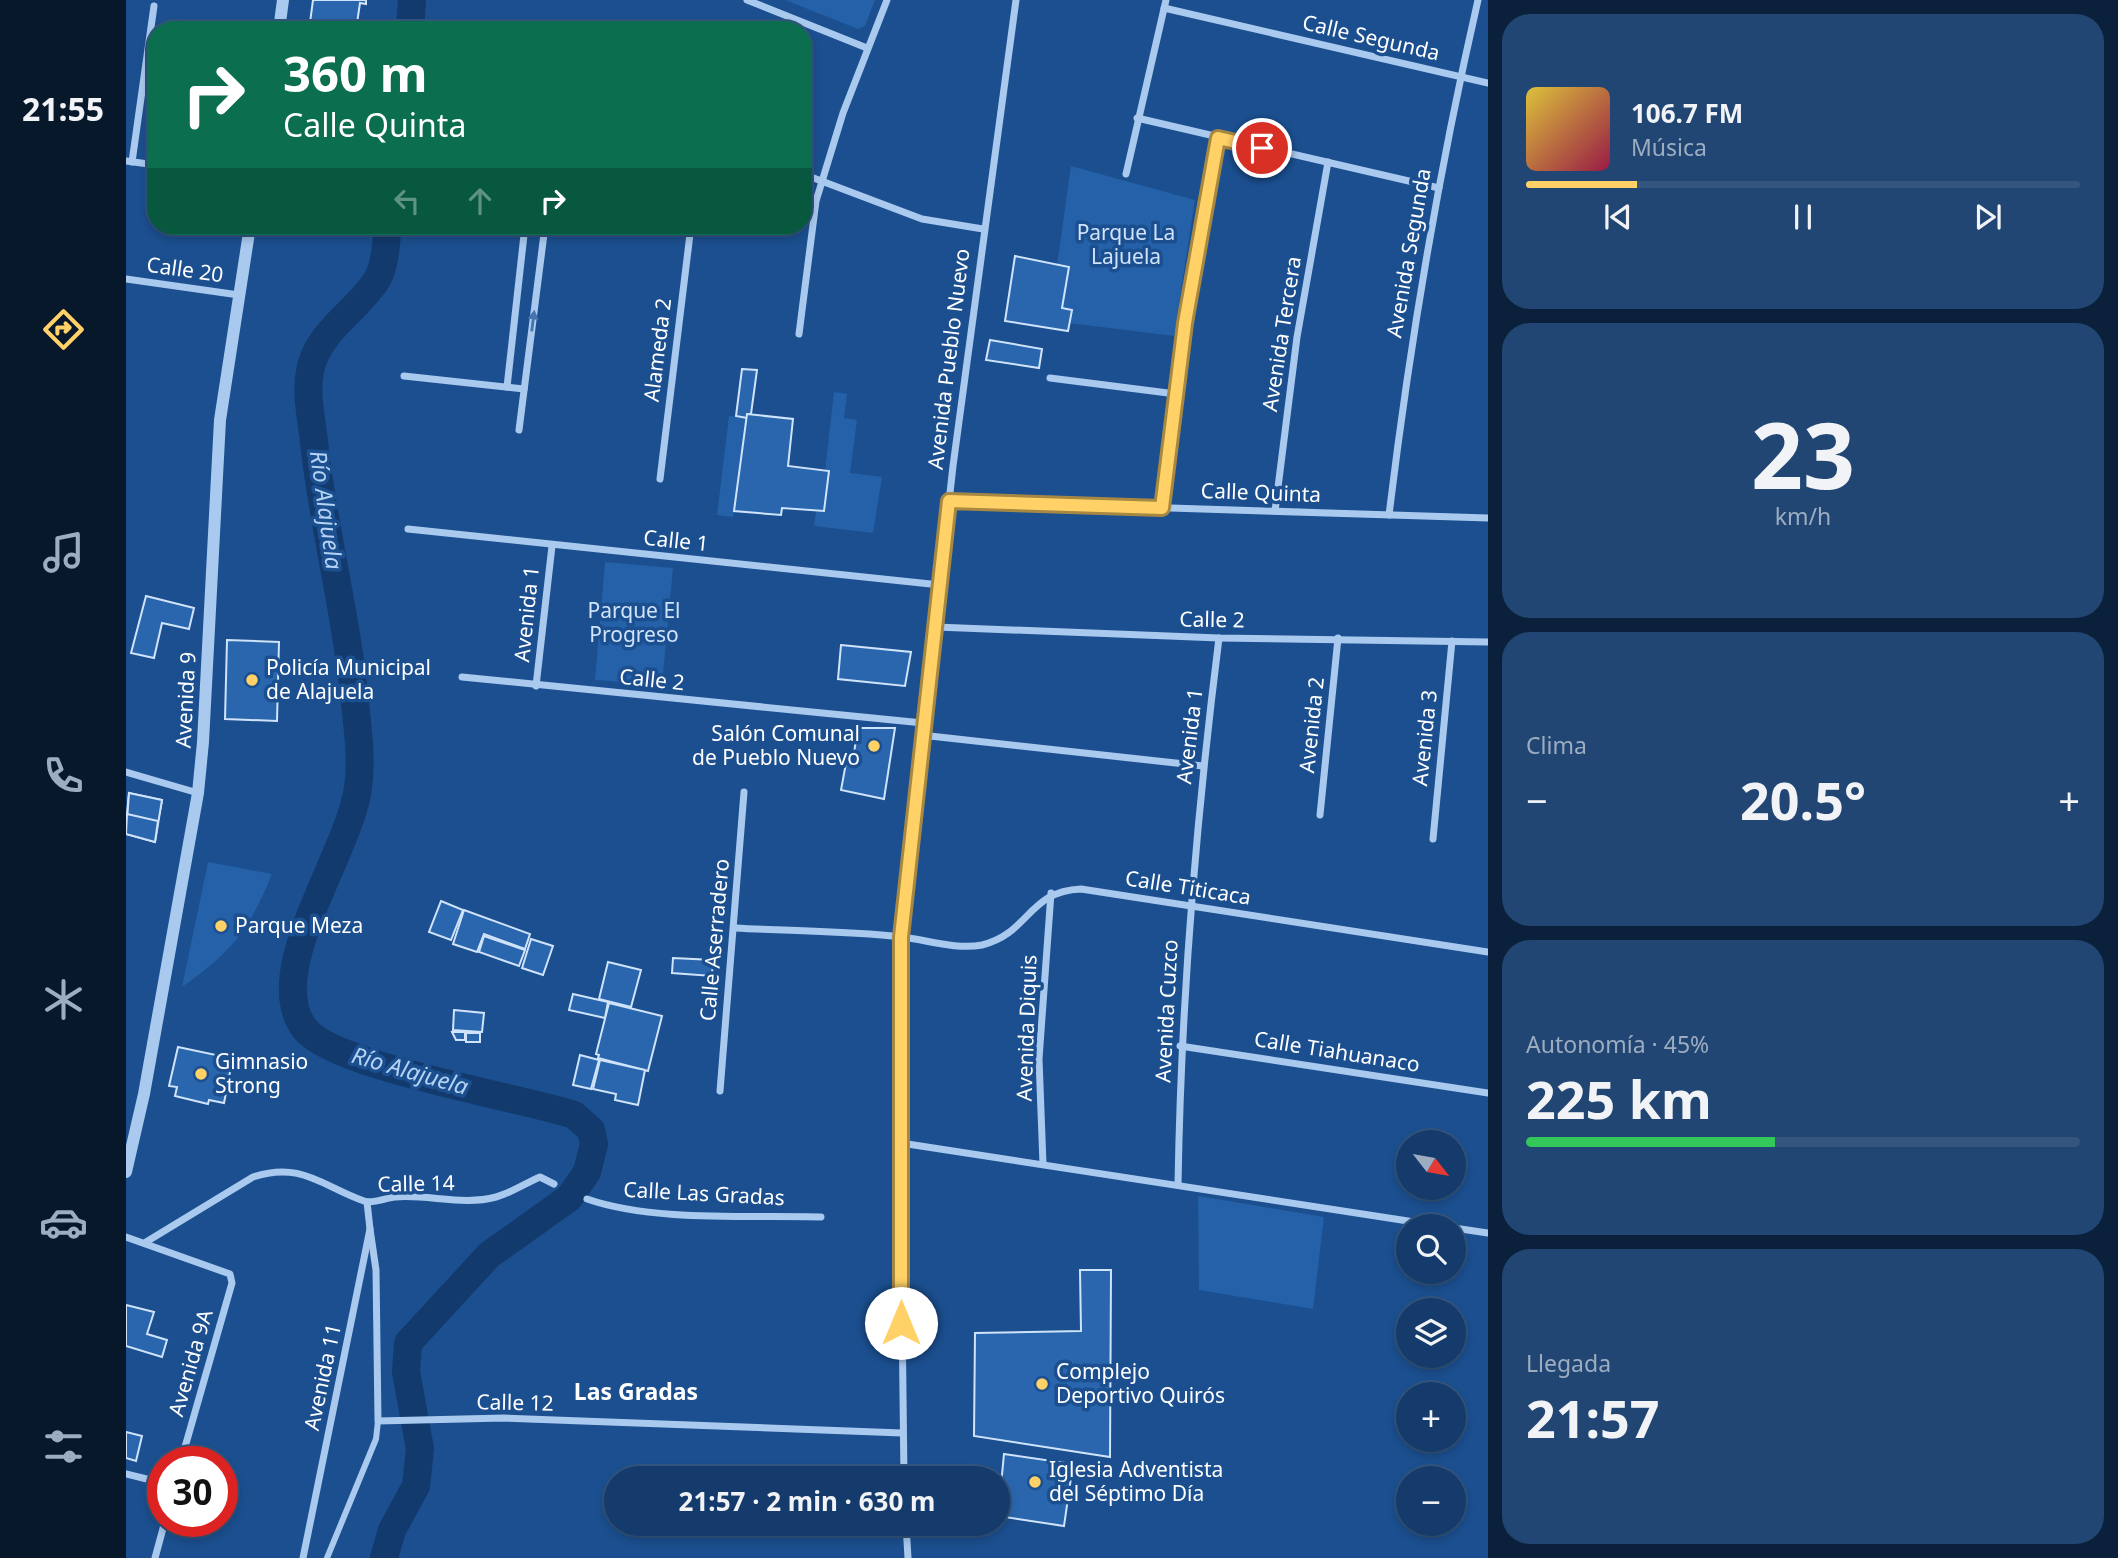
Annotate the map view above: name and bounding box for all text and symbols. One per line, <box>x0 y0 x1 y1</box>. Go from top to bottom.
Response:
street label: Calle Segunda <box>1300 8 1443 66</box>
text: 360 m <box>283 40 428 106</box>
icon: right <box>168 49 259 140</box>
text: 21:55 <box>22 87 104 130</box>
text: 106.7 FM <box>1631 95 1743 131</box>
text: Calle Quinta <box>283 103 466 146</box>
pin <box>1232 118 1292 178</box>
icon: arrive <box>1243 129 1281 167</box>
text: Música <box>1631 131 1707 163</box>
street label: Avenida Segunda <box>1379 166 1437 340</box>
icon: left <box>388 182 426 220</box>
icon: ahead <box>461 182 499 220</box>
icon: right <box>534 182 572 220</box>
icon: previous <box>1599 198 1637 236</box>
icon: pause <box>1784 198 1822 236</box>
icon: next <box>1969 198 2007 236</box>
park label: Parque La Lajuela <box>1077 218 1175 270</box>
street label: Avenida Pueblo Nuevo <box>921 247 975 471</box>
street label: Calle 20 <box>145 250 225 288</box>
street label: Avenida Tercera <box>1255 254 1307 413</box>
street label: Alameda 2 <box>637 296 677 403</box>
icon: directions <box>39 305 88 354</box>
one-way arrow <box>527 310 538 332</box>
text: 23 <box>1751 392 1855 516</box>
water label: Río Alajuela <box>303 448 351 571</box>
street label: Calle Quinta <box>1200 476 1322 508</box>
text: km/h <box>1775 500 1831 532</box>
street label: Calle 1 <box>642 523 710 557</box>
icon: music <box>39 528 88 577</box>
street label: Avenida 1 <box>507 564 545 663</box>
park label: Parque El Progreso <box>587 596 681 648</box>
street label: Calle 2 <box>1179 604 1245 634</box>
street label: Avenida 9 <box>168 651 202 749</box>
place label: Policía Municipal de Alajuela <box>266 653 431 705</box>
street label: Calle 2 <box>618 662 686 696</box>
marker: Policía Municipal de Alajuela <box>244 672 260 688</box>
street label: Avenida 2 <box>1292 675 1330 774</box>
street label: Avenida 1 <box>1169 686 1209 785</box>
street label: Avenida 3 <box>1405 688 1443 787</box>
place label: Salón Comunal de Pueblo Nuevo <box>692 719 860 771</box>
text: Clima <box>1526 729 1587 761</box>
marker: Salón Comunal de Pueblo Nuevo <box>866 738 882 754</box>
icon: phone <box>39 751 88 800</box>
text: 20.5° <box>1740 764 1866 835</box>
text: − <box>1526 774 1548 826</box>
text: + <box>2058 774 2080 826</box>
street label: Calle Aserradero <box>693 858 735 1022</box>
street label: Calle Titicaca <box>1123 863 1253 911</box>
place label: Parque Meza <box>235 911 363 939</box>
marker: Parque Meza <box>213 918 229 934</box>
street label: Avenida Cuzco <box>1148 939 1184 1083</box>
street label: Avenida Diquis <box>1009 954 1043 1102</box>
icon: climate <box>39 975 88 1024</box>
street label: Calle Tiahuanaco <box>1252 1024 1422 1078</box>
text: Autonomía · 45% <box>1526 1028 1709 1060</box>
water label: Río Alajuela <box>348 1038 472 1102</box>
place label: Gimnasio Strong <box>215 1047 308 1099</box>
text: 225 km <box>1526 1063 1712 1134</box>
marker: Gimnasio Strong <box>193 1066 209 1082</box>
north arrow <box>1396 1130 1466 1200</box>
map controls <box>1396 1130 1466 1536</box>
street label: Calle 14 <box>377 1168 455 1198</box>
street label: Calle Las Gradas <box>623 1175 785 1211</box>
icon: car <box>39 1198 88 1247</box>
button: search <box>1396 1214 1466 1284</box>
position arrow <box>864 1286 938 1360</box>
button: layers <box>1396 1298 1466 1368</box>
street label: Avenida 9A <box>161 1305 219 1419</box>
street label: Avenida 11 <box>297 1321 347 1433</box>
text: Llegada <box>1526 1347 1611 1379</box>
place label: Complejo Deportivo Quirós <box>1056 1357 1225 1409</box>
district label: Las Gradas <box>574 1375 698 1407</box>
marker: Complejo Deportivo Quirós <box>1034 1376 1050 1392</box>
button: + <box>1396 1382 1466 1452</box>
text: 21:57 <box>1526 1382 1660 1453</box>
street label: Calle 12 <box>476 1387 554 1417</box>
icon: filters <box>39 1422 88 1471</box>
speed limit sign: 30 <box>147 1446 238 1537</box>
place label: Iglesia Adventista del Séptimo Día <box>1049 1455 1223 1507</box>
button: − <box>1396 1466 1466 1536</box>
marker: Iglesia Adventista del Séptimo Día <box>1027 1474 1043 1490</box>
text: 21:57 · 2 min · 630 m <box>679 1483 935 1519</box>

